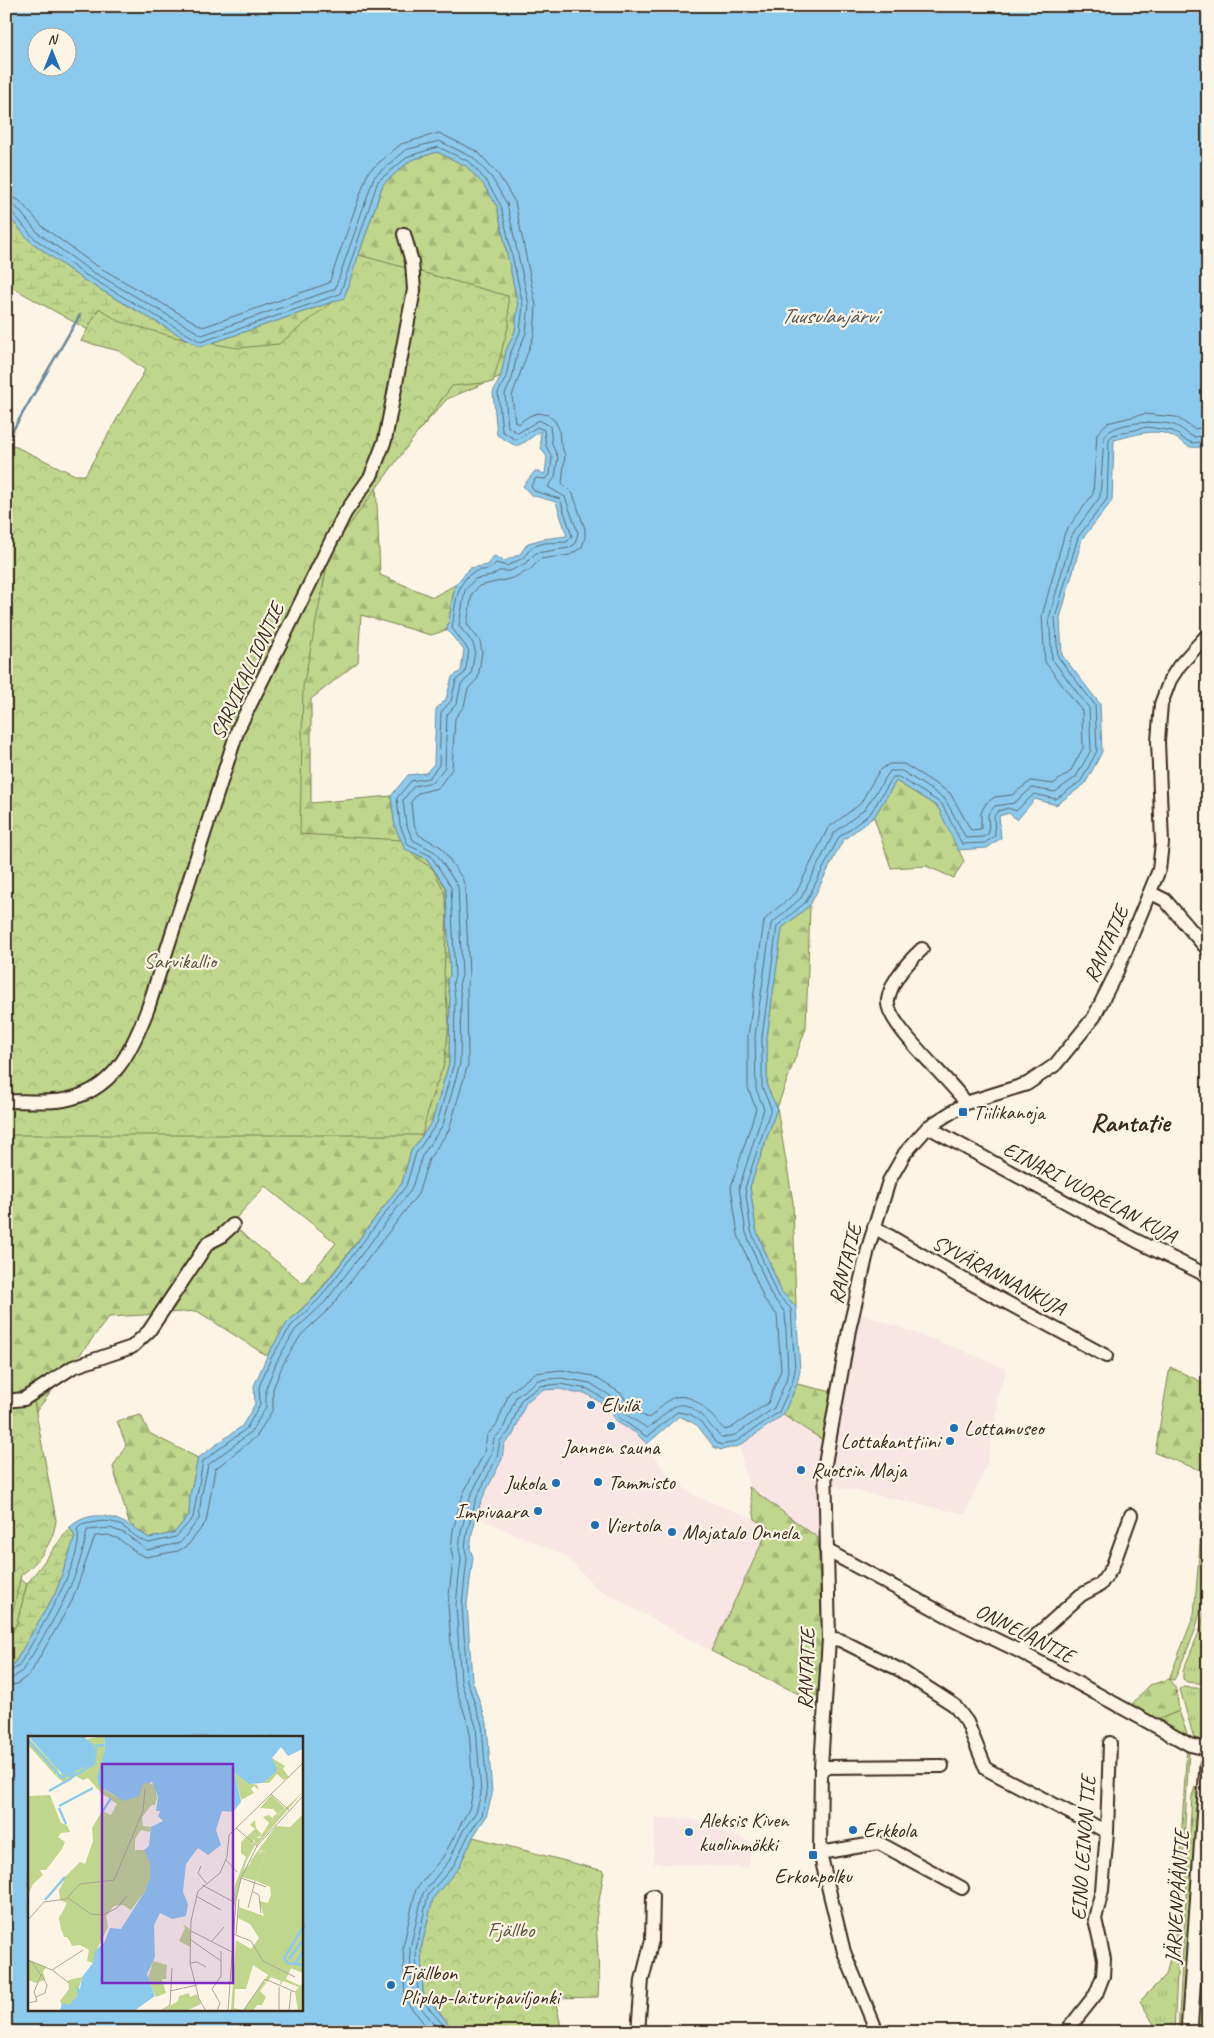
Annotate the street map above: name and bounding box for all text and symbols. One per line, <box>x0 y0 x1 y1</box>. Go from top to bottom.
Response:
north arrow <box>28 28 78 78</box>
text: N <box>48 31 59 48</box>
water label: Tuusulanjärvi <box>781 302 883 330</box>
street label: SARVIKALLIONTIE <box>204 596 291 743</box>
street label: RANTATIE <box>1078 899 1136 986</box>
park label: Sarvikallio <box>144 948 219 974</box>
place label: Tiilikanoja <box>973 1099 1047 1125</box>
marker: Tiilikanoja <box>957 1106 969 1118</box>
district label: Rantatie <box>1090 1106 1172 1139</box>
street label: EINARI VUORELAN KUJA <box>999 1135 1182 1249</box>
street label: RANTATIE <box>823 1219 868 1306</box>
street label: SYVÄRANNANKUJA <box>928 1229 1071 1322</box>
place label: Elvilä <box>601 1392 641 1418</box>
marker: Elvilä <box>585 1399 597 1411</box>
place label: Lottamuseo <box>964 1415 1046 1441</box>
marker: Jannen sauna <box>605 1420 617 1432</box>
marker: Lottamuseo <box>948 1422 960 1434</box>
place label: Lottakanttiini <box>840 1428 943 1454</box>
place label: Jannen sauna <box>561 1434 661 1460</box>
marker: Lottakanttiini <box>944 1435 956 1447</box>
place label: Ruotsin Maja <box>811 1457 908 1483</box>
marker: Ruotsin Maja <box>795 1464 807 1476</box>
place label: Tammisto <box>608 1469 677 1495</box>
place label: Jukola <box>504 1470 548 1496</box>
marker: Tammisto <box>592 1476 604 1488</box>
marker: Jukola <box>550 1477 562 1489</box>
place label: Impivaara <box>455 1498 530 1524</box>
marker: Impivaara <box>532 1505 544 1517</box>
place label: Viertola <box>605 1512 663 1538</box>
marker: Viertola <box>589 1519 601 1531</box>
place label: Majatalo Onnela <box>682 1519 801 1545</box>
marker: Majatalo Onnela <box>666 1526 678 1538</box>
street label: ONNELANTIE <box>971 1597 1081 1670</box>
street label: RANTATIE <box>792 1625 821 1710</box>
inset map <box>28 1736 302 2010</box>
street label: EINO LEINON TIE <box>1065 1772 1101 1921</box>
place label: Aleksis Kiven kuolinmökki <box>699 1807 790 1857</box>
place label: Erkkola <box>863 1817 918 1843</box>
marker: Erkkola <box>847 1824 859 1836</box>
marker: Aleksis Kiven kuolinmökki <box>683 1826 695 1838</box>
street label: JÄRVENPÄÄNTIE <box>1159 1827 1195 1966</box>
marker: Erkonpolku <box>807 1849 819 1861</box>
place label: Erkonpolku <box>774 1863 853 1889</box>
park label: Fjällbo <box>488 1917 536 1943</box>
place label: Fjällbon Pliplap-laituripaviljonki <box>401 1960 563 2010</box>
marker: Fjällbon Pliplap-laituripaviljonki <box>385 1979 397 1991</box>

